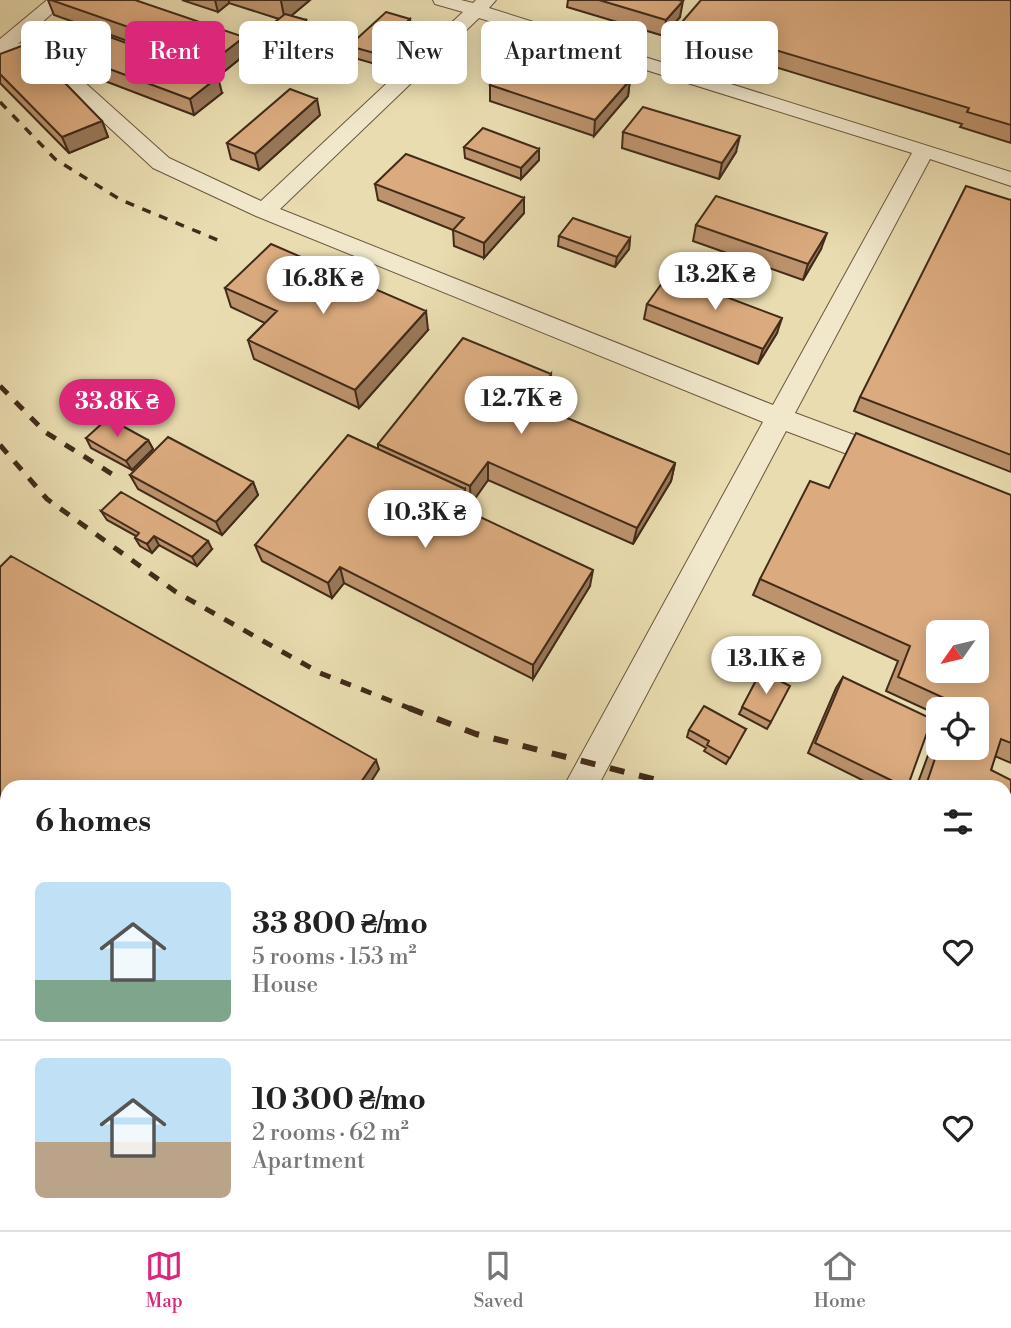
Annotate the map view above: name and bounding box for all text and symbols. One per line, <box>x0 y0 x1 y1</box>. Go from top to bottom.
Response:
chip: Buy <box>21 21 111 84</box>
chip: Rent <box>125 21 225 84</box>
chip: Filters <box>239 21 358 84</box>
chip: New <box>372 21 467 84</box>
chip: Apartment <box>481 21 647 84</box>
chip: House <box>661 21 778 84</box>
pin: 13.2K ₴ <box>650 252 780 312</box>
pin: 16.8K ₴ <box>258 256 388 316</box>
text: 13.2K ₴ <box>675 261 755 289</box>
text: 16.8K ₴ <box>283 265 363 293</box>
pin: 12.7K ₴ <box>456 376 586 436</box>
pin: 33.8K ₴ <box>52 380 182 439</box>
text: 12.7K ₴ <box>481 385 561 413</box>
text: 33.8K ₴ <box>75 388 159 416</box>
pin: 10.3K ₴ <box>360 490 490 550</box>
text: 10.3K ₴ <box>384 499 466 527</box>
north arrow <box>926 620 989 682</box>
map controls <box>926 620 989 760</box>
pin: 13.1K ₴ <box>701 636 831 696</box>
text: 13.1K ₴ <box>727 645 805 673</box>
button: locate <box>926 697 989 760</box>
text: 6 homes <box>35 803 151 841</box>
icon: filters <box>939 803 977 841</box>
text: 33 800 ₴/mo <box>252 905 428 943</box>
icon: home <box>91 910 175 994</box>
icon: heart <box>939 933 977 971</box>
text: 5 rooms · 153 m² <box>252 943 417 971</box>
text: House <box>252 971 318 999</box>
text: 10 300 ₴/mo <box>252 1081 426 1119</box>
icon: home <box>91 1086 175 1170</box>
icon: heart <box>939 1109 977 1147</box>
text: 2 rooms · 62 m² <box>252 1119 409 1147</box>
text: Apartment <box>252 1147 365 1175</box>
tab: Map <box>145 1247 183 1313</box>
tab: Saved <box>473 1247 523 1313</box>
tab: Home <box>814 1247 866 1313</box>

